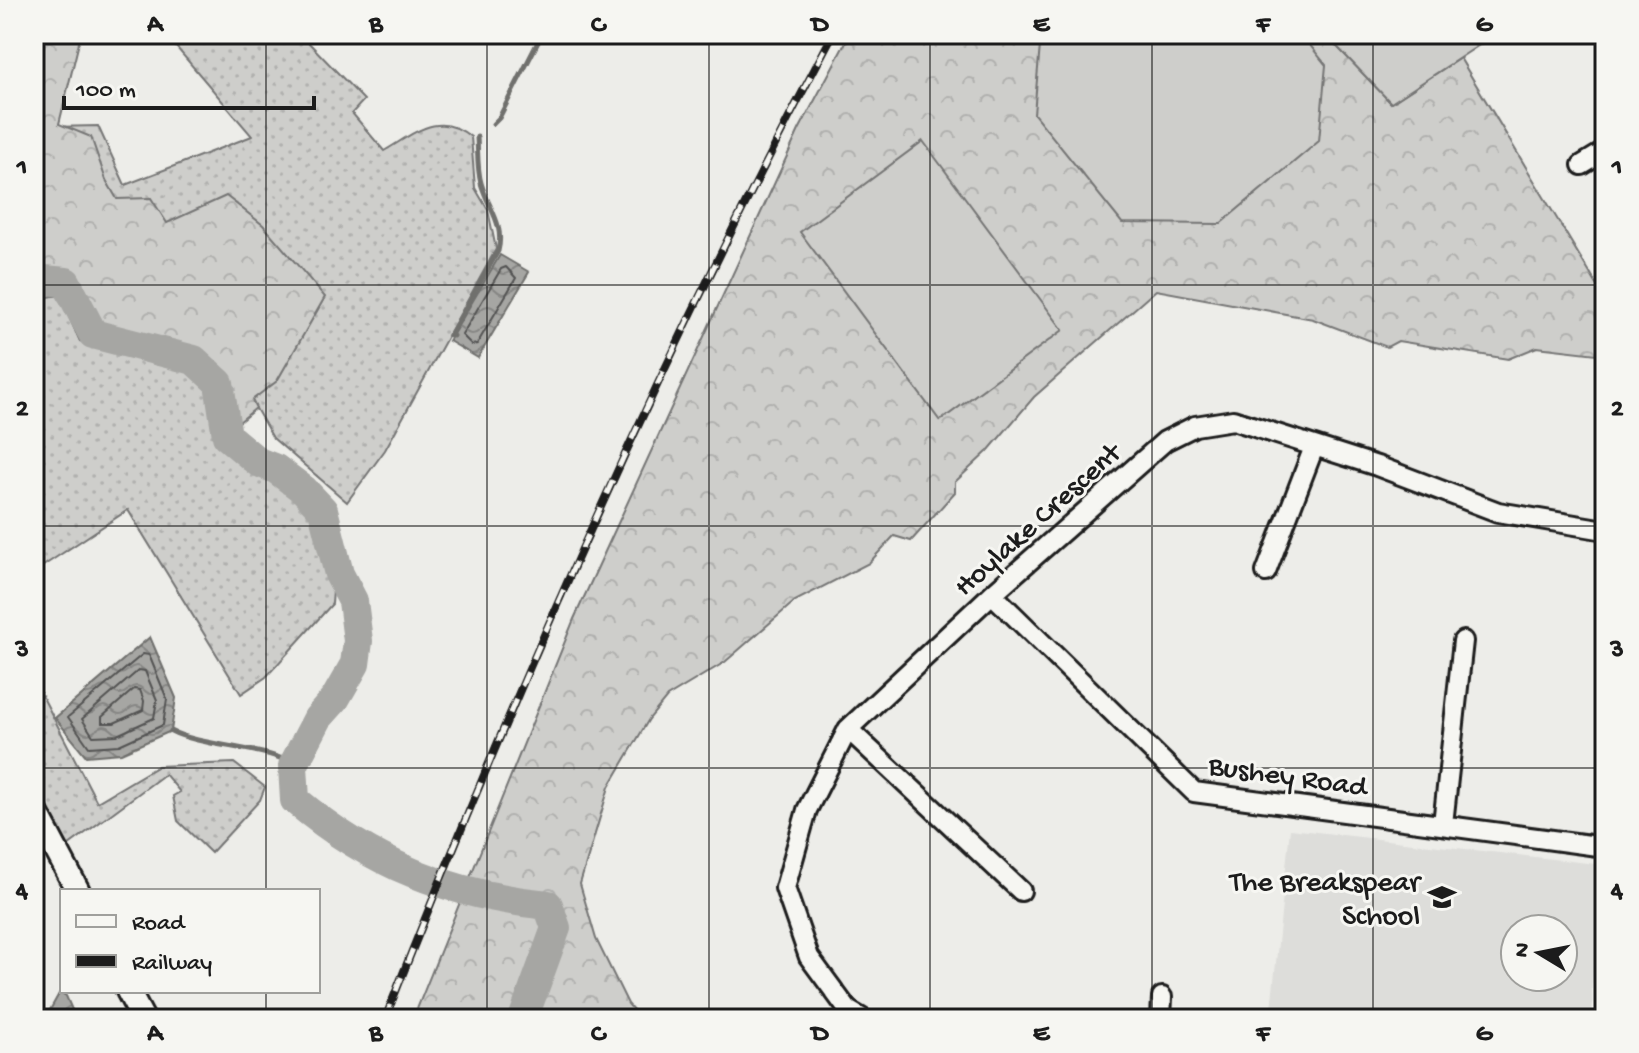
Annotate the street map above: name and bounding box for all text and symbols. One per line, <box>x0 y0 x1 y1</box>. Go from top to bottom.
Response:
text: A <box>146 11 164 42</box>
text: B <box>368 11 384 42</box>
text: C <box>591 11 608 42</box>
text: D <box>810 11 830 42</box>
text: E <box>1033 11 1051 42</box>
text: F <box>1255 11 1271 42</box>
text: G <box>1476 11 1494 42</box>
scale bar <box>64 60 314 110</box>
text: 100 m <box>75 77 136 106</box>
text: 1 <box>16 154 27 185</box>
text: 1 <box>1611 154 1622 185</box>
text: 2 <box>16 395 29 426</box>
text: 2 <box>1611 395 1624 426</box>
street label: Hoylake Crescent <box>948 435 1132 605</box>
text: 3 <box>14 636 29 667</box>
text: 3 <box>1609 636 1624 667</box>
street label: Bushey Road <box>1205 750 1371 807</box>
place label: The Breakspear School <box>1228 867 1422 936</box>
text: 4 <box>15 877 29 908</box>
text: 4 <box>1610 877 1624 908</box>
school or university icon: The Breakspear School <box>1427 882 1457 912</box>
legend <box>60 889 320 993</box>
text: Road <box>132 910 186 939</box>
north arrow <box>1499 913 1579 993</box>
text: N <box>1509 941 1537 960</box>
text: Railway <box>132 950 212 979</box>
text: A <box>146 1020 164 1051</box>
text: B <box>368 1020 384 1051</box>
text: C <box>591 1020 608 1051</box>
text: D <box>810 1020 830 1051</box>
text: E <box>1033 1020 1051 1051</box>
text: F <box>1255 1020 1271 1051</box>
text: G <box>1476 1020 1494 1051</box>

